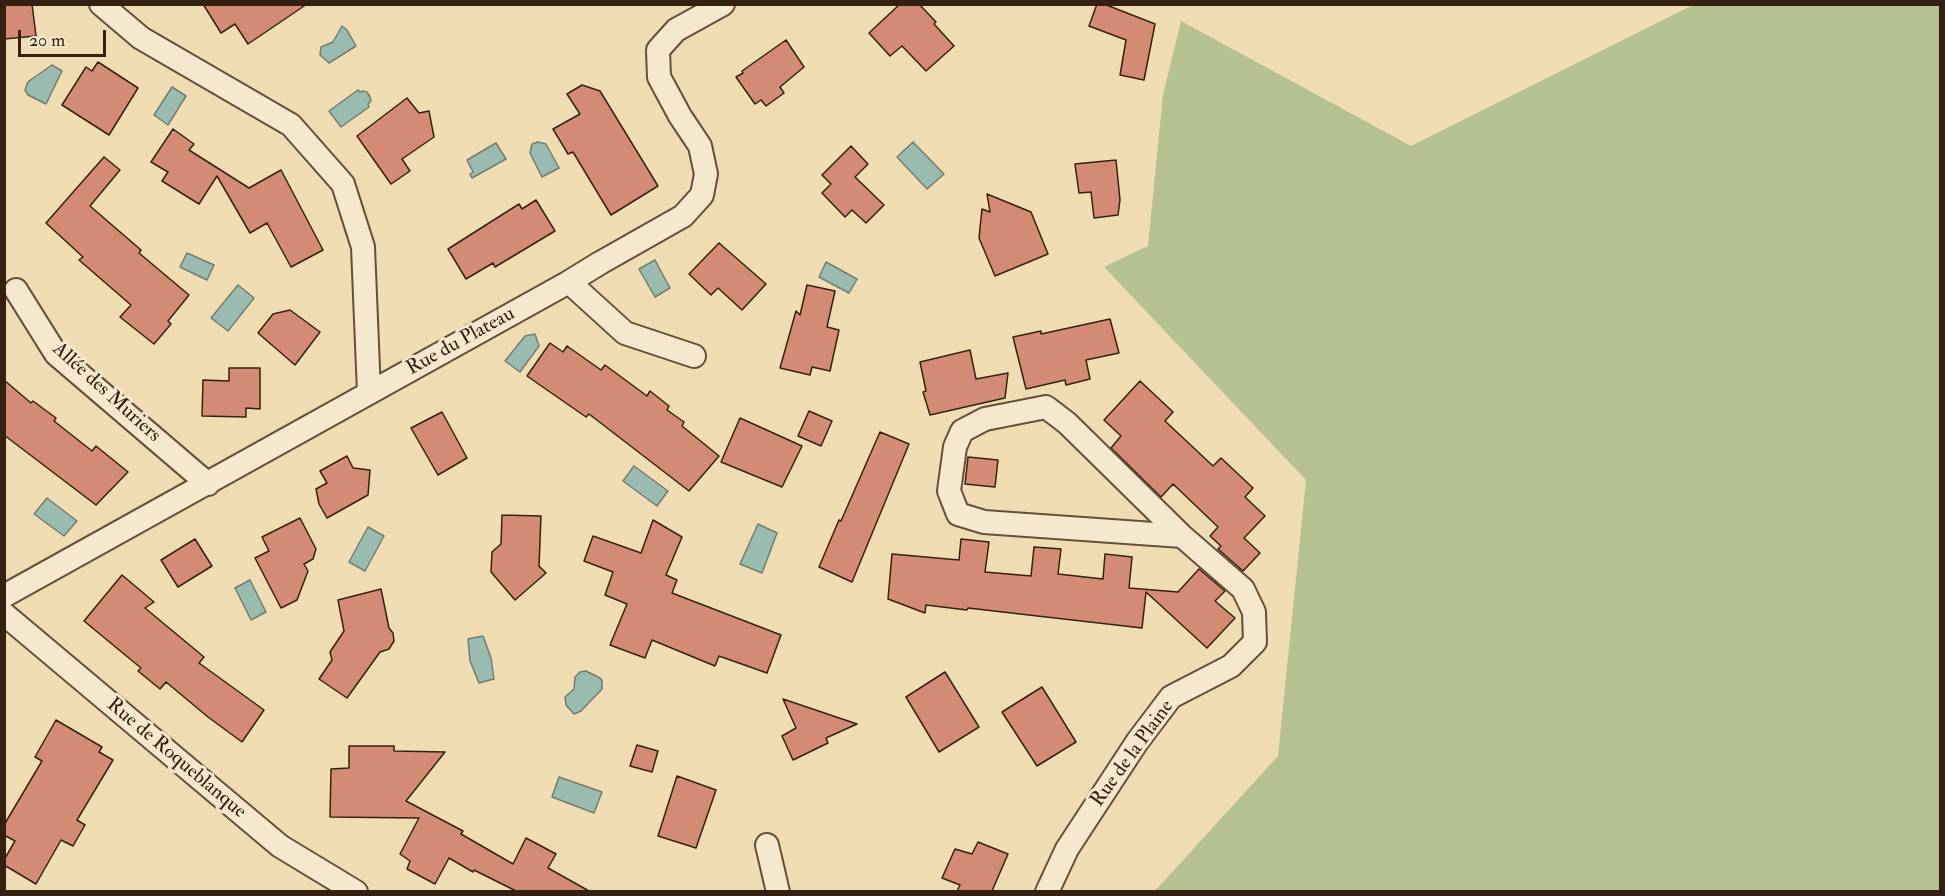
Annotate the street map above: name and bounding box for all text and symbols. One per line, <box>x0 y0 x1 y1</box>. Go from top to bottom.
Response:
scale bar <box>21 18 110 56</box>
text: 20 m <box>29 29 65 52</box>
street label: Rue du Plateau <box>403 302 519 382</box>
street label: Allée des Muriers <box>47 338 165 448</box>
street label: Rue de Roqueblanque <box>101 694 251 824</box>
street label: Rue de la Plaine <box>1086 696 1180 812</box>

